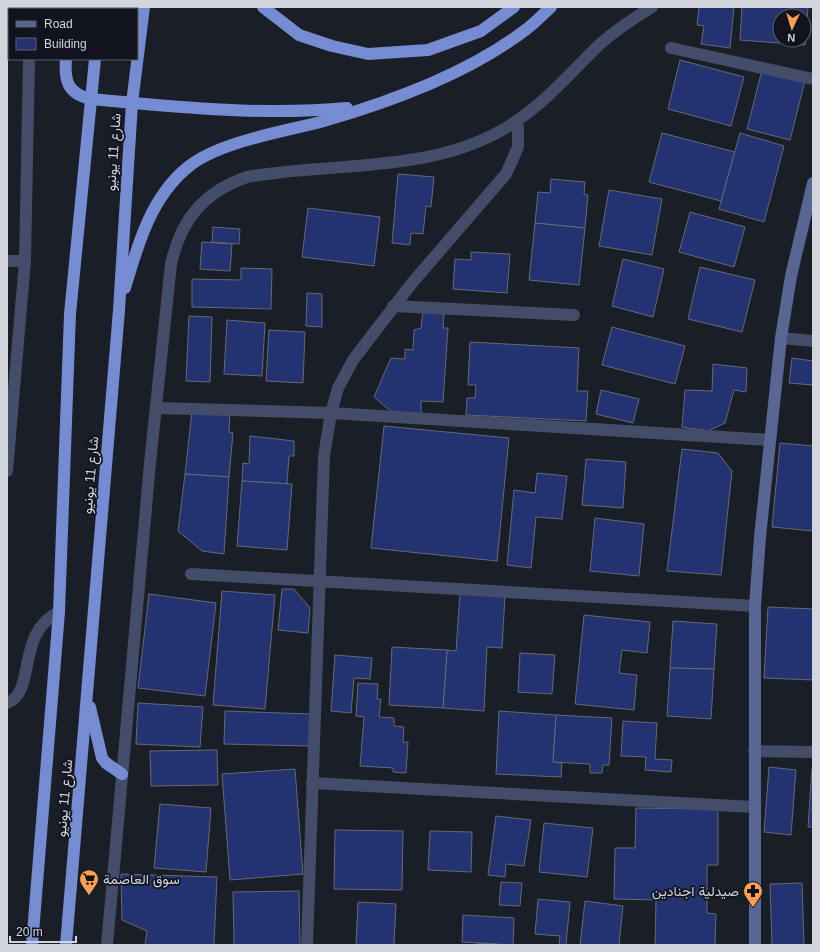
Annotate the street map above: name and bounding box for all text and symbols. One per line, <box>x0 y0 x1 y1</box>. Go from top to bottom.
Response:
legend <box>8 8 138 60</box>
north arrow <box>772 8 812 48</box>
text: Road <box>44 17 73 31</box>
text: N <box>787 32 796 44</box>
text: Building <box>44 37 87 51</box>
street label: شارع 11 يونيو <box>102 113 127 192</box>
street label: شارع 11 يونيو <box>79 436 104 515</box>
street label: شارع 11 يونيو <box>53 759 78 838</box>
supermarket icon: سوق العاصمة <box>78 868 100 896</box>
place label: سوق العاصمة <box>103 871 180 888</box>
pharmacy icon: صيدلية اجنادين <box>742 880 764 908</box>
place label: صيدلية اجنادين <box>652 883 739 900</box>
scale bar <box>10 918 76 944</box>
text: 20 m <box>16 925 43 939</box>

